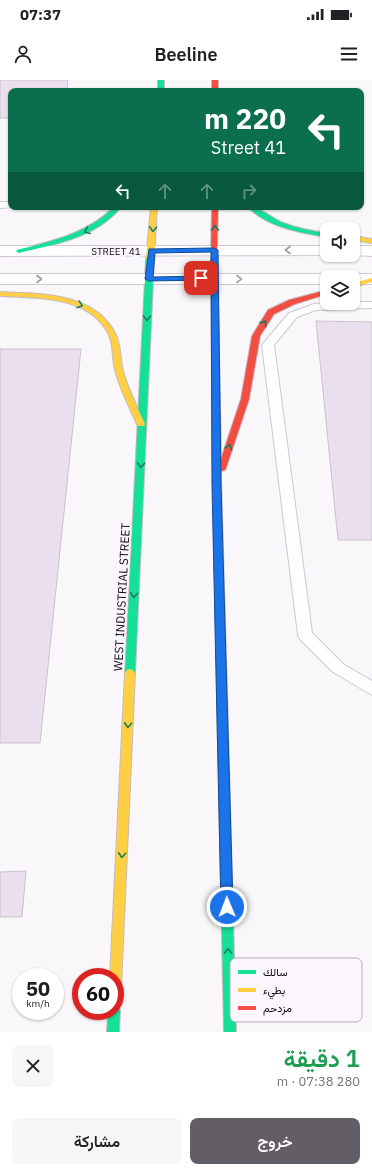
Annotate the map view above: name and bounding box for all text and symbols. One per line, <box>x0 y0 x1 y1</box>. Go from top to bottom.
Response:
text: 07:37 <box>20 5 61 24</box>
icon: person <box>12 43 34 65</box>
text: Beeline <box>155 43 217 66</box>
icon: menu <box>338 43 360 65</box>
text: 220 m <box>204 100 286 137</box>
icon: left <box>300 104 352 156</box>
text: Street 41 <box>211 136 286 159</box>
icon: left <box>112 180 134 202</box>
icon: ahead <box>154 180 176 202</box>
icon: ahead <box>196 180 218 202</box>
icon: right <box>238 180 260 202</box>
map controls <box>320 222 360 310</box>
button: sound <box>320 222 360 262</box>
one-way arrow <box>210 225 219 231</box>
one-way arrow <box>84 226 91 234</box>
one-way arrow <box>148 226 157 232</box>
street label: STREET 41 <box>91 245 141 258</box>
one-way arrow <box>285 246 291 254</box>
pin <box>184 261 218 295</box>
icon: arrive <box>190 267 212 289</box>
button: layers <box>320 270 360 310</box>
one-way arrow <box>236 274 242 283</box>
one-way arrow <box>36 275 42 283</box>
one-way arrow <box>76 300 83 309</box>
one-way arrow <box>143 315 152 321</box>
one-way arrow <box>259 320 267 327</box>
one-way arrow <box>224 444 233 451</box>
one-way arrow <box>136 462 145 468</box>
street label: WEST INDUSTRIAL STREET <box>110 522 133 672</box>
one-way arrow <box>130 592 139 598</box>
one-way arrow <box>124 722 132 728</box>
one-way arrow <box>117 852 126 858</box>
position arrow <box>206 886 248 928</box>
one-way arrow <box>224 948 232 954</box>
legend <box>230 958 362 1022</box>
text: سالك <box>263 965 288 979</box>
speed limit sign: 60 <box>72 968 124 1020</box>
text: 50 <box>26 975 50 1002</box>
text: بطيء <box>263 983 285 1000</box>
text: km/h <box>26 997 50 1010</box>
text: مزدحم <box>263 1001 292 1016</box>
text: 1 دقيقة <box>284 1042 360 1074</box>
button: close <box>12 1045 54 1087</box>
text: 280 m · 07:38 <box>277 1073 360 1090</box>
button: مشاركة <box>12 1118 182 1164</box>
button: خروج <box>190 1118 360 1164</box>

